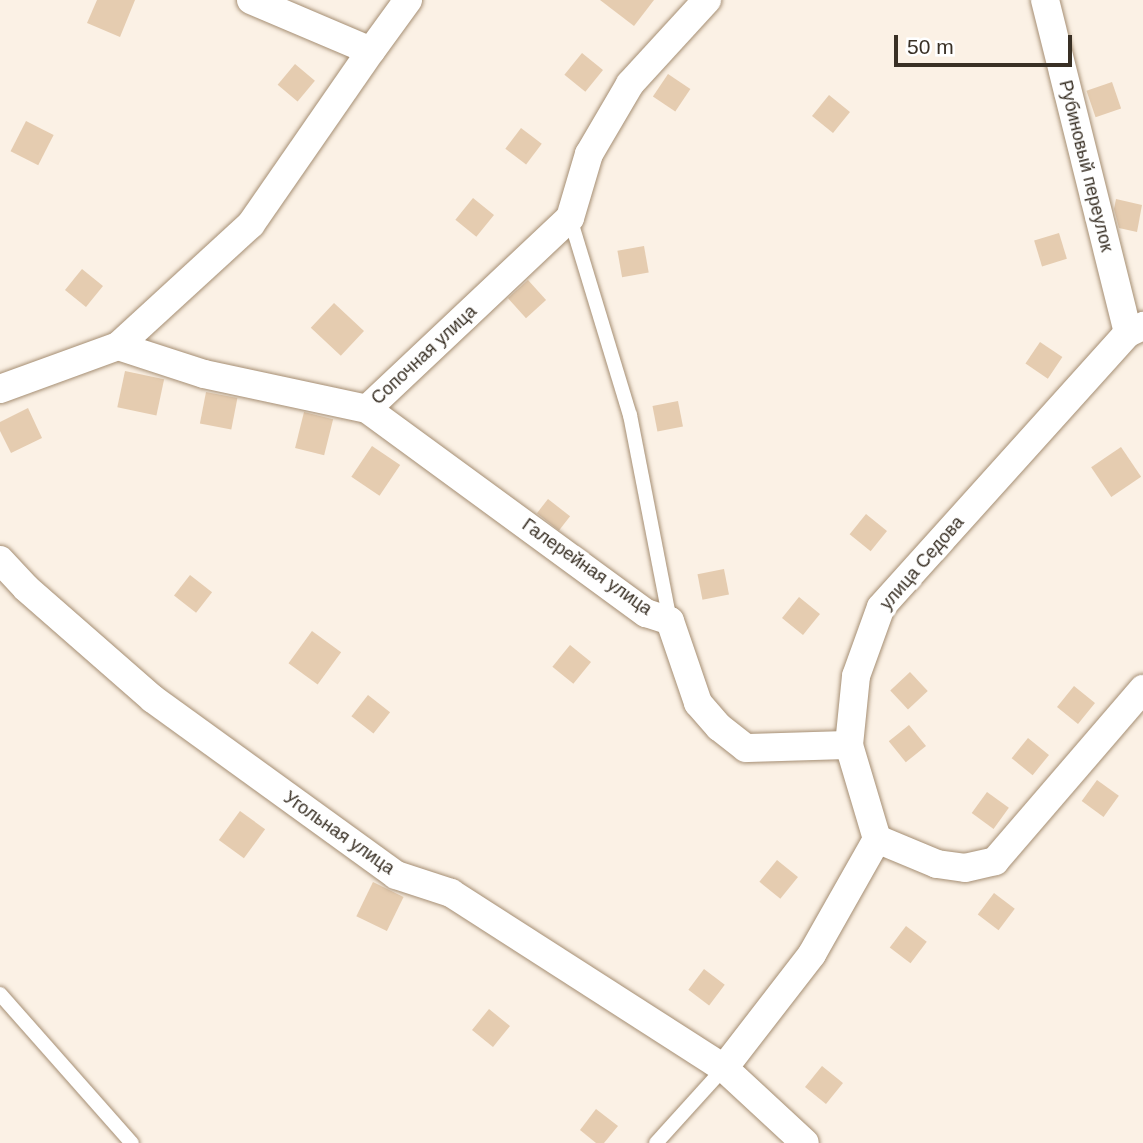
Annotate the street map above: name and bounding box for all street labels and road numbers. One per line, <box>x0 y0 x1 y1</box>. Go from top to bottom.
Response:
street label: Рубиновый переулок <box>1054 78 1118 254</box>
street label: Сопочная улица <box>367 301 481 409</box>
street label: улица Седова <box>875 512 969 614</box>
street label: Галерейная улица <box>518 514 656 620</box>
street label: Угольная улица <box>279 787 399 879</box>

